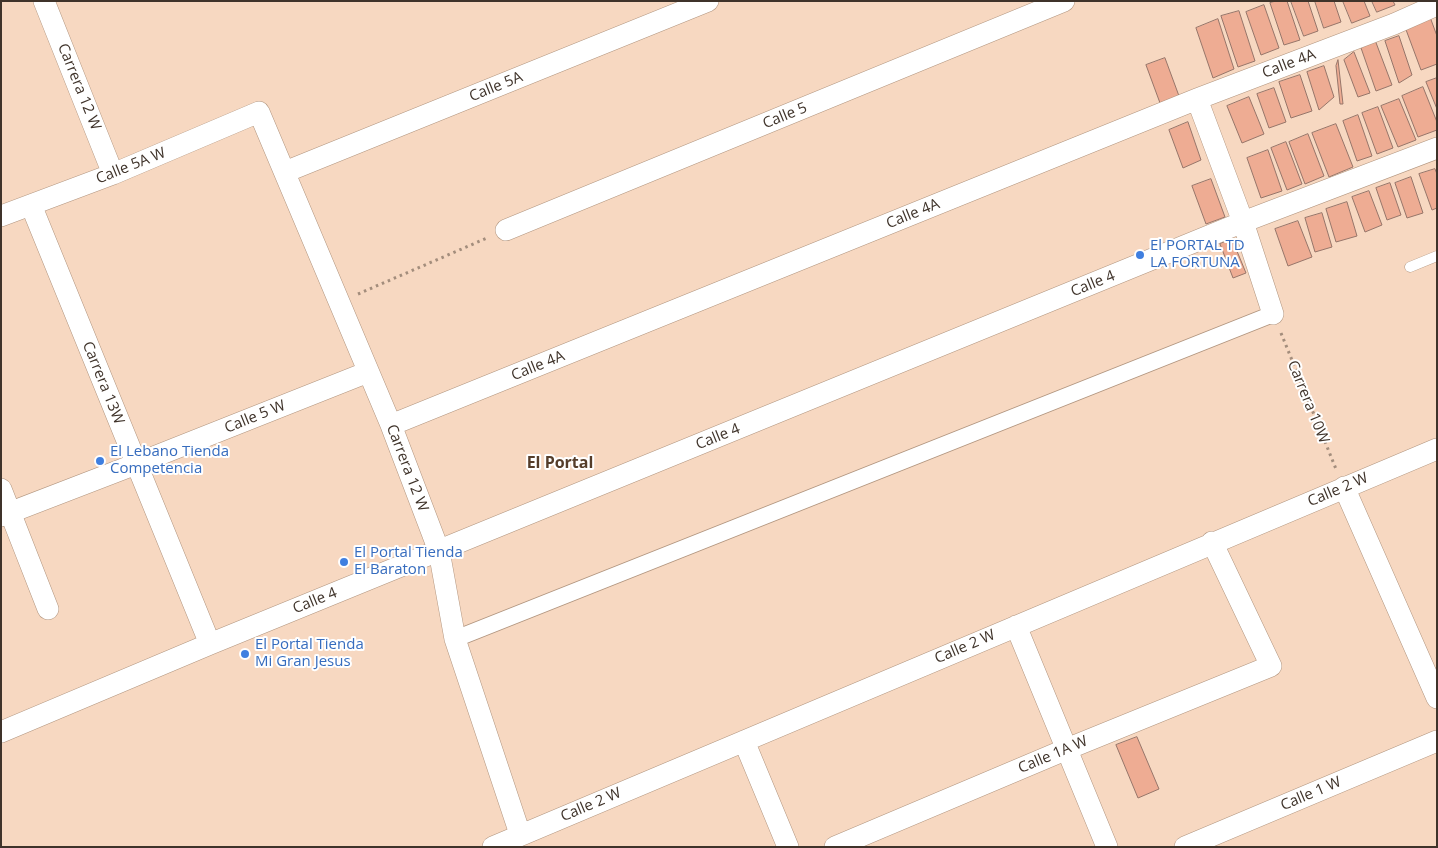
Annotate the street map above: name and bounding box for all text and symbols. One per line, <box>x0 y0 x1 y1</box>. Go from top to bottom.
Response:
street label: Carrera 12 W <box>53 41 105 133</box>
street label: Calle 4A <box>1260 46 1318 82</box>
street label: Calle 5A <box>467 68 525 106</box>
street label: Calle 5 <box>760 99 810 133</box>
street label: Calle 5A W <box>94 144 168 188</box>
street label: Calle 4A <box>884 195 942 233</box>
place label: El PORTAL TD LA FORTUNA <box>1150 237 1245 272</box>
marker: El PORTAL TD LA FORTUNA <box>1134 249 1146 261</box>
street label: Calle 4 <box>1068 267 1118 301</box>
street label: Carrera 13W <box>78 339 128 427</box>
street label: Calle 4A <box>509 347 567 385</box>
street label: Carrera 10W <box>1283 358 1333 446</box>
street label: Calle 5 W <box>222 397 288 437</box>
street label: Calle 4 <box>693 420 743 454</box>
street label: Carrera 12 W <box>382 422 432 514</box>
place label: El Lebano Tienda Competencia <box>110 443 229 478</box>
district label: El Portal <box>527 453 593 473</box>
marker: El Lebano Tienda Competencia <box>94 455 106 467</box>
street label: Calle 2 W <box>1305 469 1371 511</box>
place label: El Portal Tienda El Baraton <box>354 544 463 579</box>
marker: El Portal Tienda El Baraton <box>338 556 350 568</box>
street label: Calle 4 <box>290 584 340 618</box>
street label: Calle 2 W <box>932 626 998 668</box>
place label: El Portal Tienda Mi Gran Jesus <box>255 636 364 671</box>
marker: El Portal Tienda Mi Gran Jesus <box>239 648 251 660</box>
street label: Calle 1A W <box>1016 732 1090 778</box>
street label: Calle 1 W <box>1278 773 1344 815</box>
street label: Calle 2 W <box>558 784 624 826</box>

